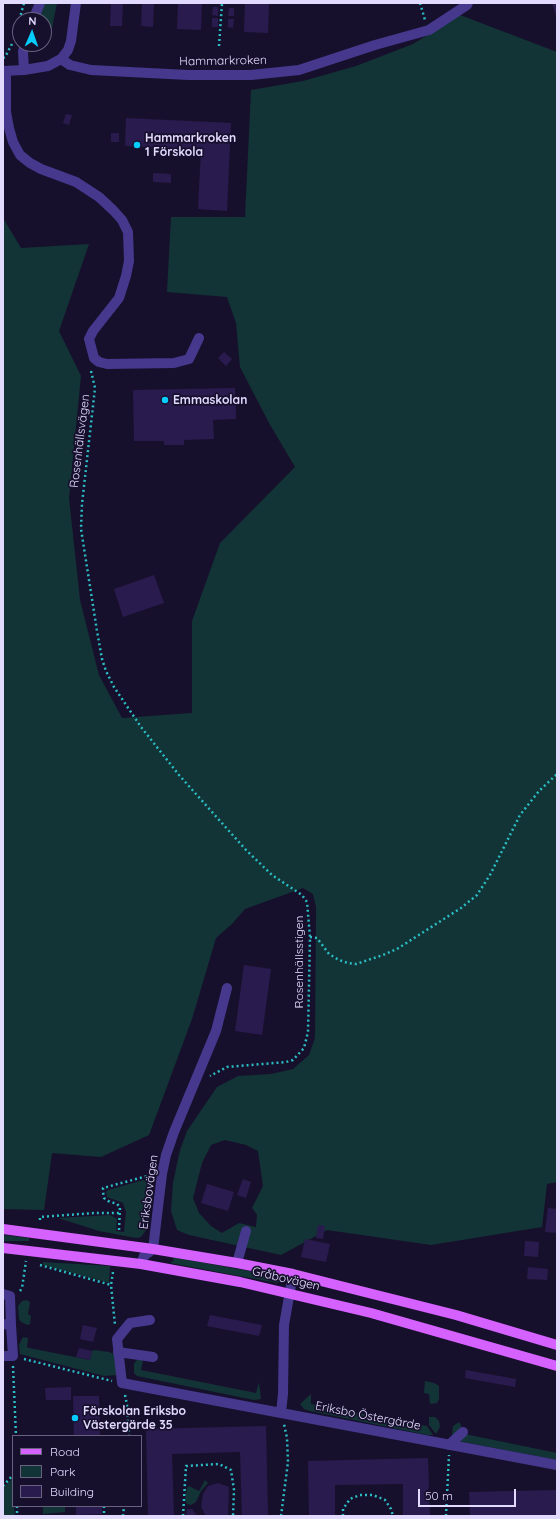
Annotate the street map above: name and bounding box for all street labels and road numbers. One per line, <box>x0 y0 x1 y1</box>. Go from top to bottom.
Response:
street label: Hammarkroken <box>179 53 267 69</box>
street label: Rosenhällsvägen <box>67 393 93 489</box>
street label: Rosenhällsstigen <box>292 915 306 1009</box>
street label: Eriksbovägen <box>137 1154 161 1230</box>
street label: Gråbovägen <box>251 1264 321 1294</box>
street label: Eriksbo Östergärde <box>314 1399 422 1433</box>

